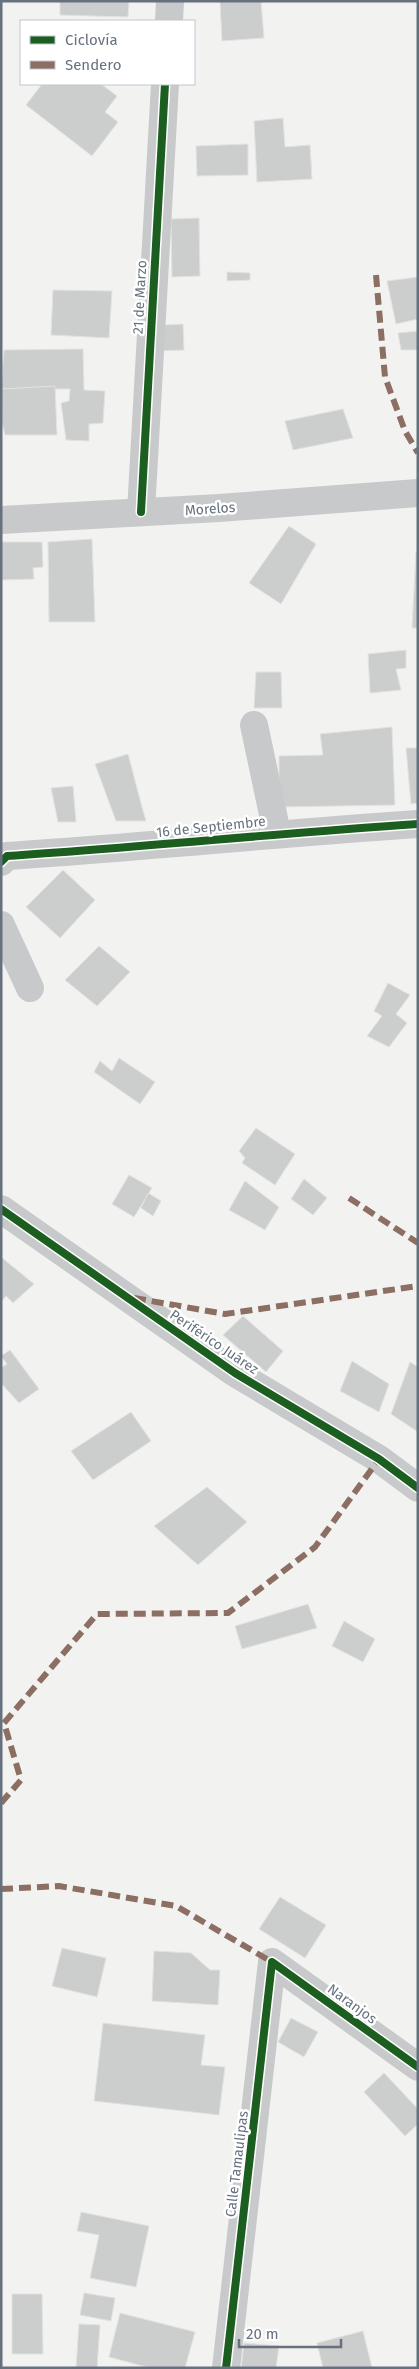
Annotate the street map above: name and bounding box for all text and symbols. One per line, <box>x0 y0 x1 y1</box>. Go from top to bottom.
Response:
legend <box>20 20 195 85</box>
text: Ciclovía <box>65 31 118 49</box>
text: Sendero <box>65 56 121 74</box>
street label: 21 de Marzo <box>130 260 150 334</box>
street label: Morelos <box>184 499 236 519</box>
street label: 16 de Septiembre <box>155 813 267 841</box>
street label: Periférico Juárez <box>166 1306 262 1378</box>
street label: Naranjos <box>324 1981 380 2028</box>
street label: Calle Tamaulipas <box>222 2110 252 2218</box>
scale bar <box>239 2316 342 2348</box>
text: 20 m <box>246 2325 279 2343</box>

